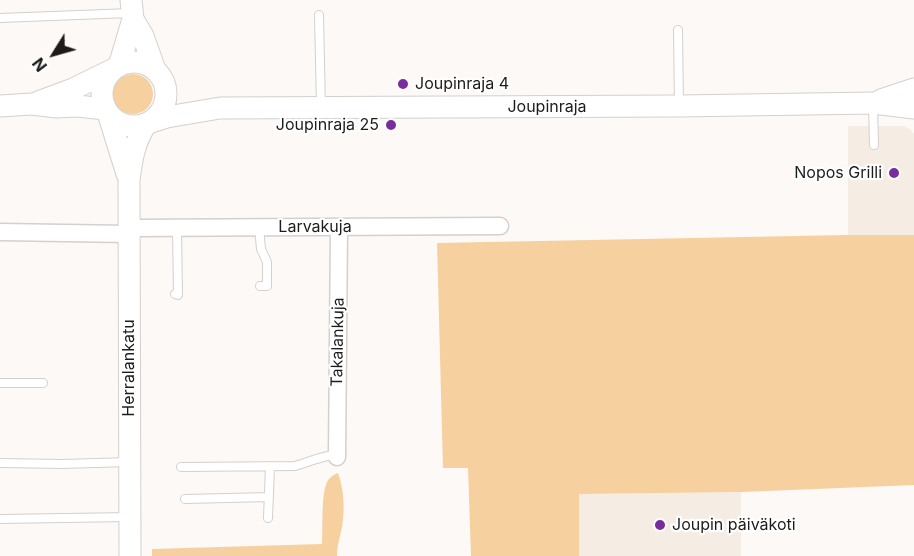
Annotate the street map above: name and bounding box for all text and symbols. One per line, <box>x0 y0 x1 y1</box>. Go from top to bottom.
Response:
north arrow <box>24 24 84 84</box>
text: N <box>28 54 51 76</box>
place label: Joupinraja 4 <box>415 74 509 94</box>
marker: Joupinraja 4 <box>396 77 410 91</box>
street label: Joupinraja <box>507 97 587 117</box>
place label: Joupinraja 25 <box>276 115 379 135</box>
marker: Joupinraja 25 <box>384 118 398 132</box>
place label: Nopos Grilli <box>794 163 882 183</box>
marker: Nopos Grilli <box>887 166 901 180</box>
street label: Larvakuja <box>278 217 352 237</box>
street label: Takalankuja <box>328 297 348 387</box>
street label: Herralankatu <box>119 319 139 417</box>
place label: Joupin päiväkoti <box>672 515 796 535</box>
marker: Joupin päiväkoti <box>653 518 667 532</box>

